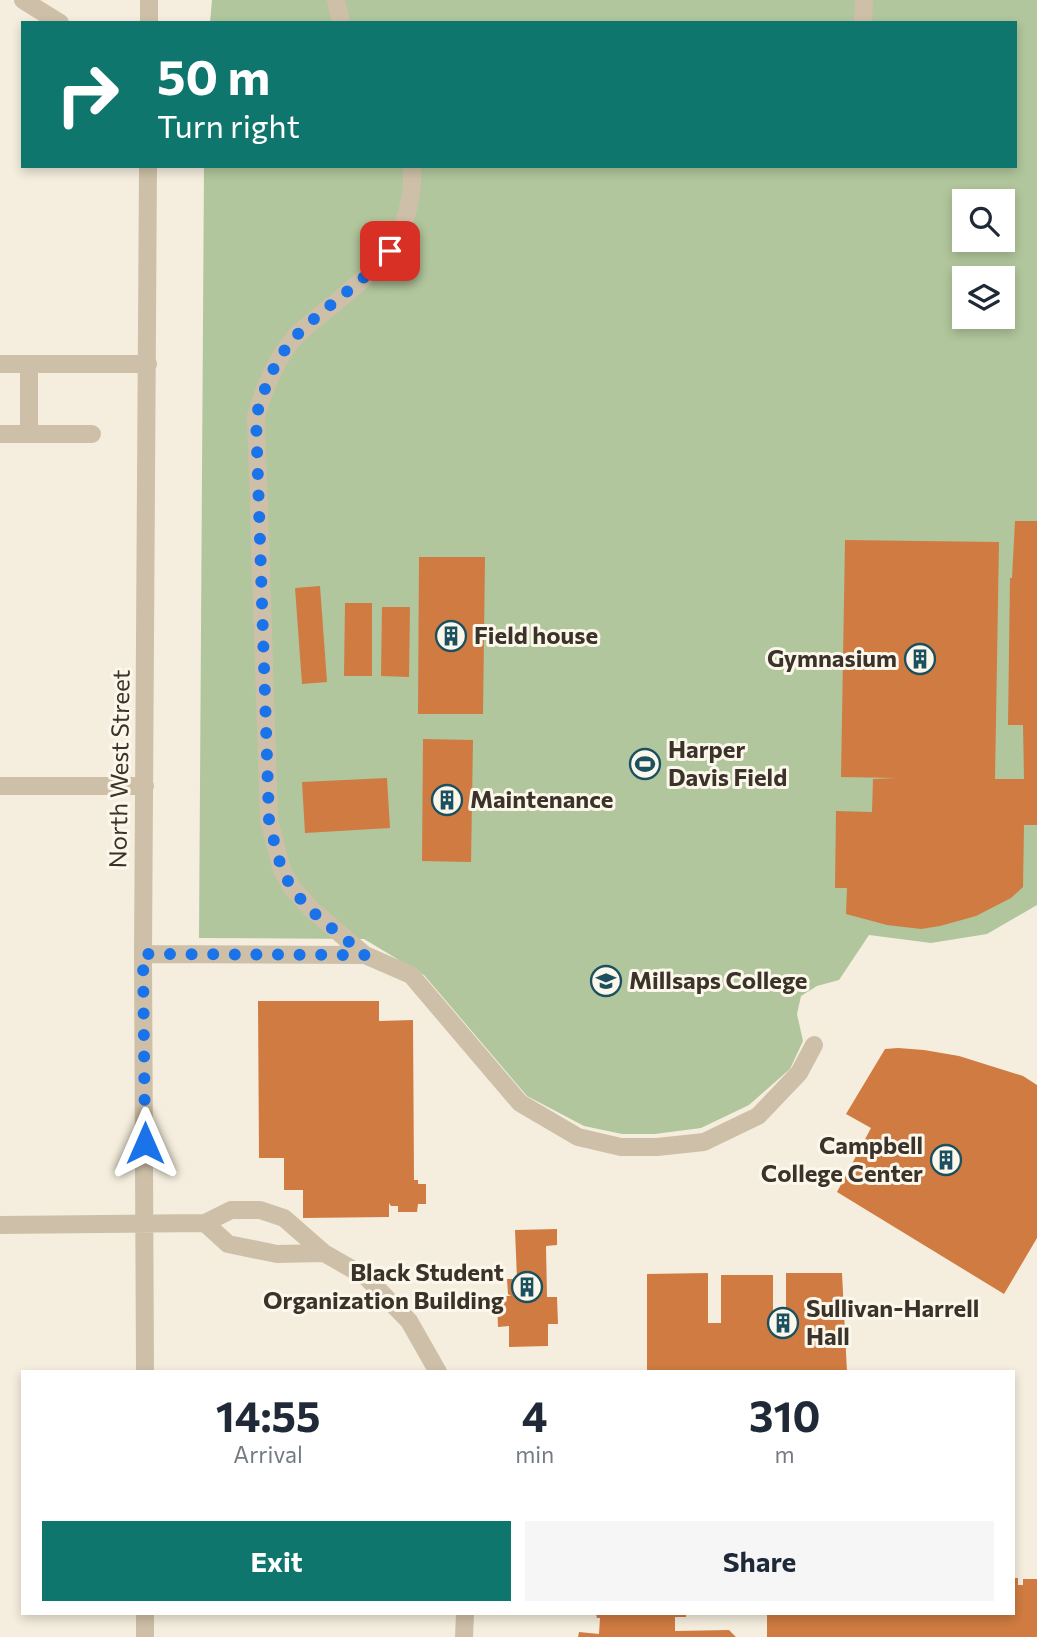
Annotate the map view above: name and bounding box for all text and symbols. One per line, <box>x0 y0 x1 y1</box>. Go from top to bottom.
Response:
text: 50 m <box>157 45 270 105</box>
icon: right <box>42 49 133 140</box>
text: Turn right <box>157 105 300 145</box>
map controls <box>952 189 1015 329</box>
button: search <box>952 189 1015 252</box>
pin <box>360 221 420 281</box>
icon: arrive <box>371 232 409 270</box>
button: layers <box>952 266 1015 329</box>
building icon: Field house <box>434 619 468 653</box>
place label: Field house <box>474 620 598 649</box>
building icon: Gymnasium <box>903 642 937 676</box>
place label: Gymnasium <box>767 643 897 672</box>
street label: North West Street <box>102 669 135 869</box>
place label: Harper Davis Field <box>668 734 787 791</box>
sports icon: Harper Davis Field <box>628 747 662 781</box>
building icon: Maintenance <box>430 783 464 817</box>
place label: Maintenance <box>470 784 613 813</box>
school or university icon: Millsaps College <box>589 964 623 998</box>
place label: Millsaps College <box>629 965 808 994</box>
position arrow <box>108 1106 182 1180</box>
place label: Campbell College Center <box>761 1130 923 1187</box>
building icon: Campbell College Center <box>929 1143 963 1177</box>
place label: Black Student Organization Building <box>263 1257 504 1314</box>
building icon: Black Student Organization Building <box>510 1270 544 1304</box>
place label: Sullivan-Harrell Hall <box>806 1293 979 1350</box>
building icon: Sullivan-Harrell Hall <box>766 1306 800 1340</box>
text: 14:55 <box>216 1389 321 1441</box>
text: 4 <box>522 1389 548 1441</box>
text: 310 <box>749 1389 820 1441</box>
text: Arrival <box>233 1440 303 1468</box>
text: min <box>515 1440 554 1468</box>
text: m <box>775 1440 795 1468</box>
button: Exit <box>42 1521 511 1601</box>
button: Share <box>525 1521 994 1601</box>

